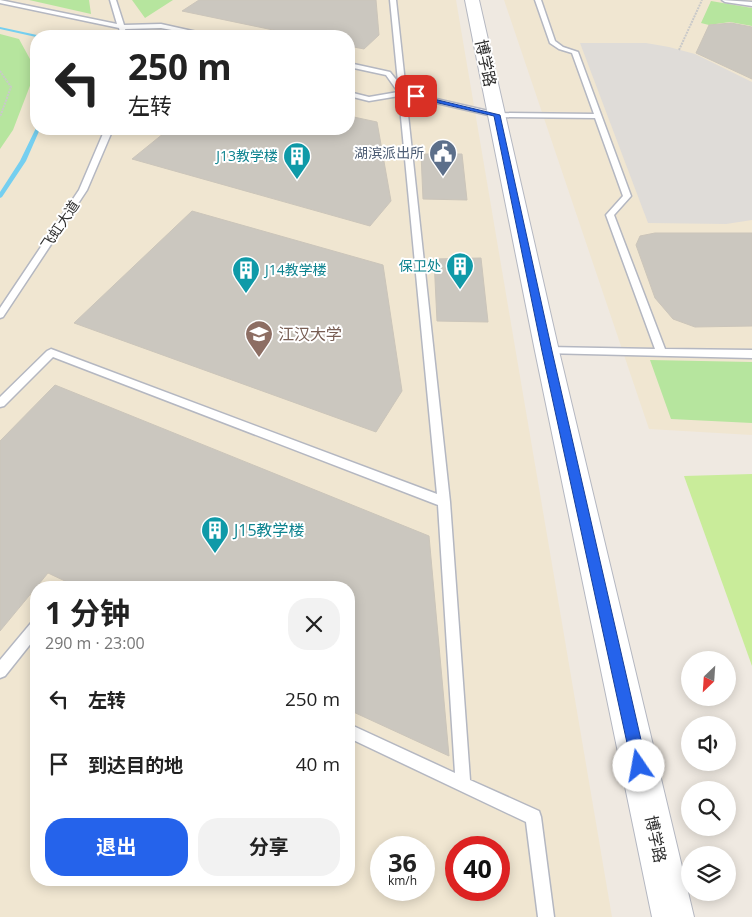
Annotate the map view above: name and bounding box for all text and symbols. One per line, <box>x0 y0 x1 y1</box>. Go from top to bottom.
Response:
street label: 博学路 <box>470 37 502 89</box>
text: 250 m <box>128 43 232 90</box>
icon: left <box>45 50 110 115</box>
pin <box>395 75 437 117</box>
icon: arrive <box>402 82 430 110</box>
text: 左转 <box>128 90 172 120</box>
public building icon: 湖滨派出所 <box>428 138 458 177</box>
building icon: J13教学楼 <box>282 141 312 180</box>
place label: 湖滨派出所 <box>354 143 424 162</box>
place label: J13教学楼 <box>214 146 278 165</box>
street label: 飞虹大道 <box>36 196 83 253</box>
building icon: 保卫处 <box>445 251 475 290</box>
building icon: J14教学楼 <box>231 255 261 294</box>
place label: 保卫处 <box>399 256 441 275</box>
place label: J14教学楼 <box>263 260 327 279</box>
school or university icon: 江汉大学 <box>244 319 274 358</box>
place label: 江汉大学 <box>278 323 342 345</box>
building icon: J15教学楼 <box>200 515 230 554</box>
place label: J15教学楼 <box>232 519 305 541</box>
text: 1 分钟 <box>45 592 130 633</box>
button: close <box>288 598 340 650</box>
text: 290 m · 23:00 <box>45 632 145 654</box>
north arrow <box>681 651 736 706</box>
map controls <box>681 651 736 901</box>
icon: left <box>45 685 73 713</box>
text: 250 m <box>285 686 340 712</box>
text: 左转 <box>88 687 126 713</box>
button: sound <box>681 716 736 771</box>
position arrow <box>612 739 664 791</box>
icon: arrive <box>45 750 73 778</box>
text: 40 m <box>296 751 340 777</box>
text: 到达目的地 <box>88 752 183 778</box>
button: search <box>681 781 736 836</box>
street label: 博学路 <box>640 813 672 865</box>
button: 退出 <box>45 818 188 876</box>
button: 分享 <box>198 818 340 876</box>
speed limit sign: 40 <box>445 836 510 901</box>
text: 36 <box>388 845 417 879</box>
button: layers <box>681 846 736 901</box>
text: km/h <box>388 872 417 889</box>

